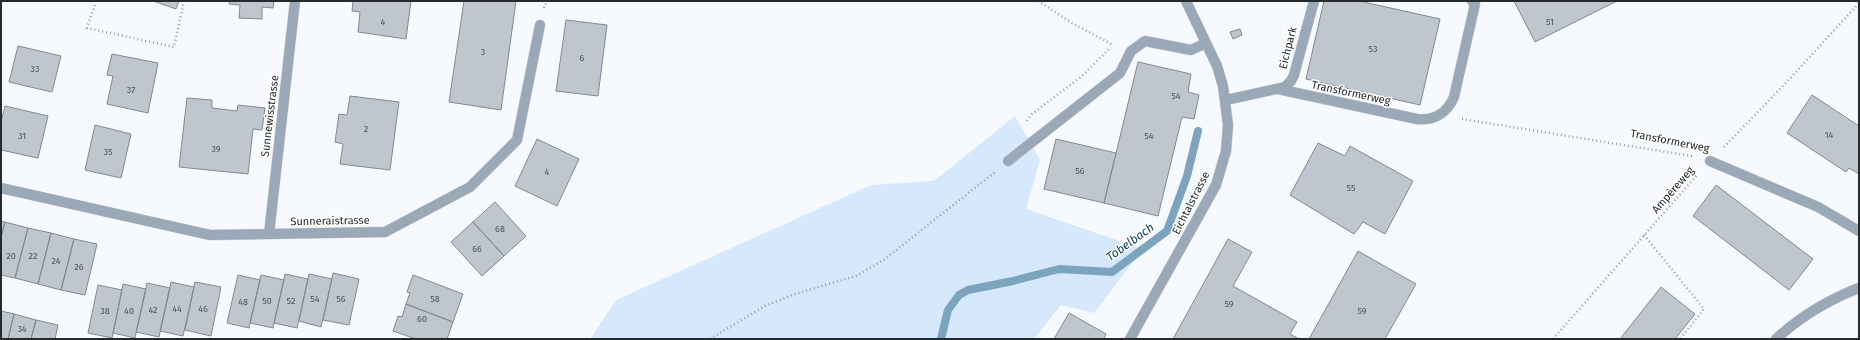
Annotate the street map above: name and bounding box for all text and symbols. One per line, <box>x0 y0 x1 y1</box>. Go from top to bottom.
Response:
house number: 4 <box>381 17 386 27</box>
house number: 51 <box>1546 17 1554 27</box>
street label: Eichpark <box>1276 25 1300 70</box>
house number: 53 <box>1369 44 1377 54</box>
house number: 3 <box>481 47 485 57</box>
house number: 6 <box>580 53 585 63</box>
house number: 33 <box>31 64 39 74</box>
street label: Sunnewisstrasse <box>259 74 281 158</box>
street label: Transformerweg <box>1310 78 1392 108</box>
house number: 37 <box>127 85 135 95</box>
house number: 54 <box>1171 91 1181 101</box>
house number: 2 <box>364 124 368 134</box>
street label: Transformerweg <box>1629 127 1711 155</box>
house number: 14 <box>1825 130 1834 140</box>
house number: 31 <box>18 131 26 141</box>
house number: 54 <box>1144 131 1154 141</box>
house number: 39 <box>211 144 221 154</box>
house number: 35 <box>103 147 113 157</box>
street label: Ampèreweg <box>1649 164 1697 216</box>
house number: 56 <box>1075 166 1085 176</box>
house number: 4 <box>545 167 550 177</box>
street label: Eichtalstrasse <box>1170 169 1212 237</box>
house number: 55 <box>1347 183 1356 193</box>
street label: Sunneraistrasse <box>290 214 370 228</box>
water label: Tobelbach <box>1103 220 1157 264</box>
house number: 68 <box>495 224 505 234</box>
house number: 66 <box>472 244 482 254</box>
house number: 20 <box>6 251 16 261</box>
house number: 22 <box>29 251 37 261</box>
house number: 24 <box>51 256 61 266</box>
house number: 26 <box>74 262 84 272</box>
house number: 54 <box>310 294 320 304</box>
house number: 56 <box>336 294 346 304</box>
house number: 58 <box>430 294 440 304</box>
house number: 50 <box>262 296 272 306</box>
house number: 52 <box>287 296 295 306</box>
house number: 48 <box>238 297 248 307</box>
house number: 59 <box>1224 299 1234 309</box>
house number: 44 <box>172 304 182 314</box>
house number: 46 <box>198 304 208 314</box>
house number: 42 <box>148 305 158 315</box>
house number: 38 <box>100 306 110 316</box>
house number: 40 <box>124 306 134 316</box>
house number: 59 <box>1357 306 1367 316</box>
house number: 60 <box>417 314 427 324</box>
house number: 34 <box>17 324 27 334</box>

